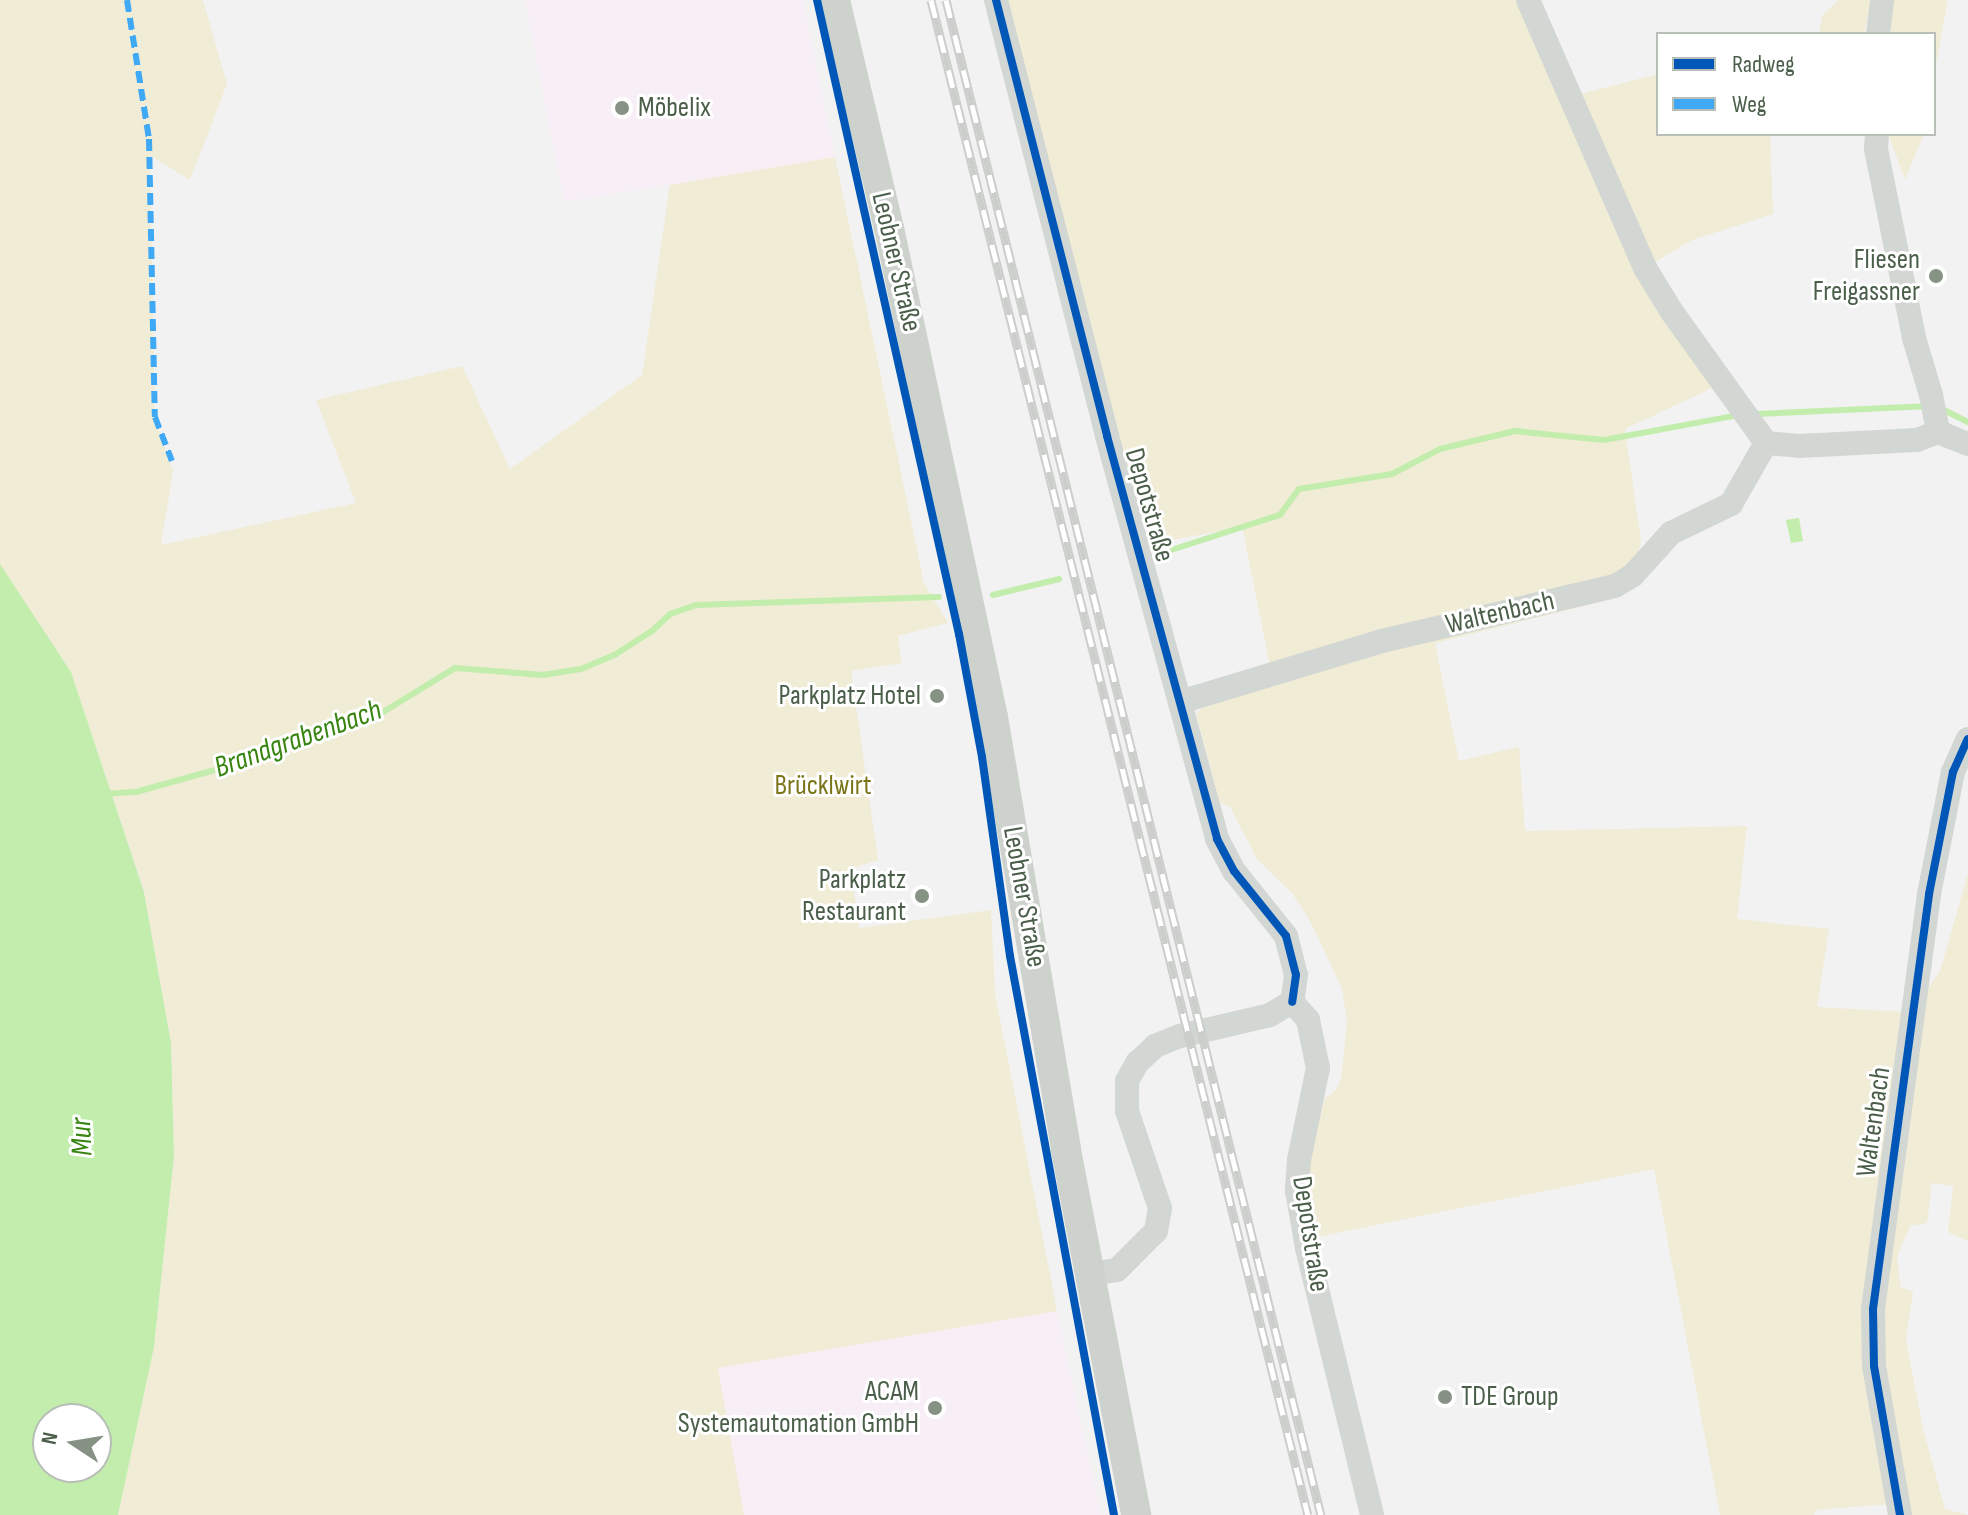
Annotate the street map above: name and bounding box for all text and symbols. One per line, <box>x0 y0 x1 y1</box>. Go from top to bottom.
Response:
legend <box>1656 32 1936 136</box>
text: Radweg <box>1732 50 1795 79</box>
text: Weg <box>1732 90 1766 119</box>
place label: Möbelix <box>638 91 711 125</box>
marker: Möbelix <box>613 99 631 117</box>
street label: Leobner Straße <box>864 189 928 335</box>
place label: Fliesen Freigassner <box>1813 243 1920 309</box>
marker: Fliesen Freigassner <box>1927 267 1945 285</box>
street label: Depotstraße <box>1117 444 1181 566</box>
street label: Waltenbach <box>1442 584 1558 642</box>
place label: Parkplatz Hotel <box>779 679 921 713</box>
marker: Parkplatz Hotel <box>928 687 946 705</box>
water label: Brandgrabenbach <box>209 692 387 786</box>
park label: Brücklwirt <box>774 769 872 803</box>
street label: Leobner Straße <box>995 824 1053 970</box>
place label: Parkplatz Restaurant <box>802 863 906 929</box>
marker: Parkplatz Restaurant <box>913 887 931 905</box>
street label: Waltenbach <box>1850 1065 1898 1179</box>
water label: Mur <box>63 1117 101 1157</box>
street label: Depotstraße <box>1284 1174 1336 1294</box>
place label: ACAM Systemautomation GmbH <box>678 1375 919 1441</box>
place label: TDE Group <box>1461 1380 1559 1414</box>
marker: TDE Group <box>1436 1388 1454 1406</box>
marker: ACAM Systemautomation GmbH <box>926 1399 944 1417</box>
north arrow <box>32 1403 112 1483</box>
text: N <box>36 1430 64 1447</box>

